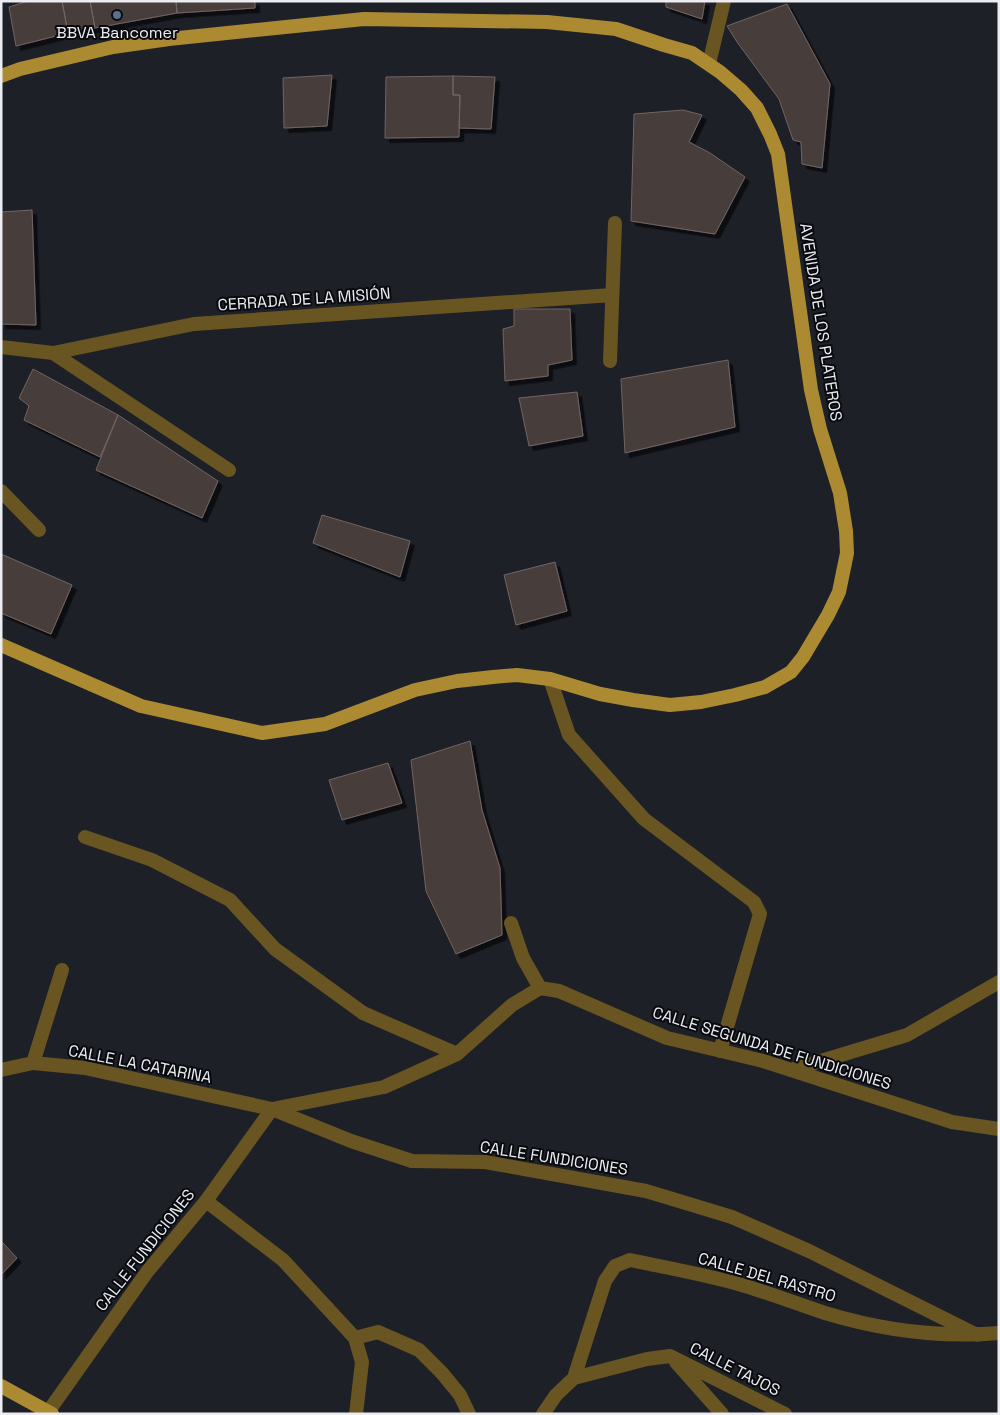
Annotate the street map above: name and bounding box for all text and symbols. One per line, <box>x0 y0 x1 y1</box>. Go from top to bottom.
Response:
marker: BBVA Bancomer <box>111 9 123 21</box>
place label: BBVA Bancomer <box>56 22 178 43</box>
street label: AVENIDA DE LOS PLATEROS <box>795 222 847 423</box>
street label: CERRADA DE LA MISIÓN <box>217 282 391 316</box>
street label: CALLE SEGUNDA DE FUNDICIONES <box>650 1002 894 1094</box>
street label: CALLE LA CATARINA <box>67 1040 213 1088</box>
street label: CALLE FUNDICIONES <box>478 1136 630 1180</box>
street label: CALLE FUNDICIONES <box>91 1184 199 1315</box>
street label: CALLE DEL RASTRO <box>696 1247 838 1307</box>
street label: CALLE TAJOS <box>686 1337 784 1401</box>

